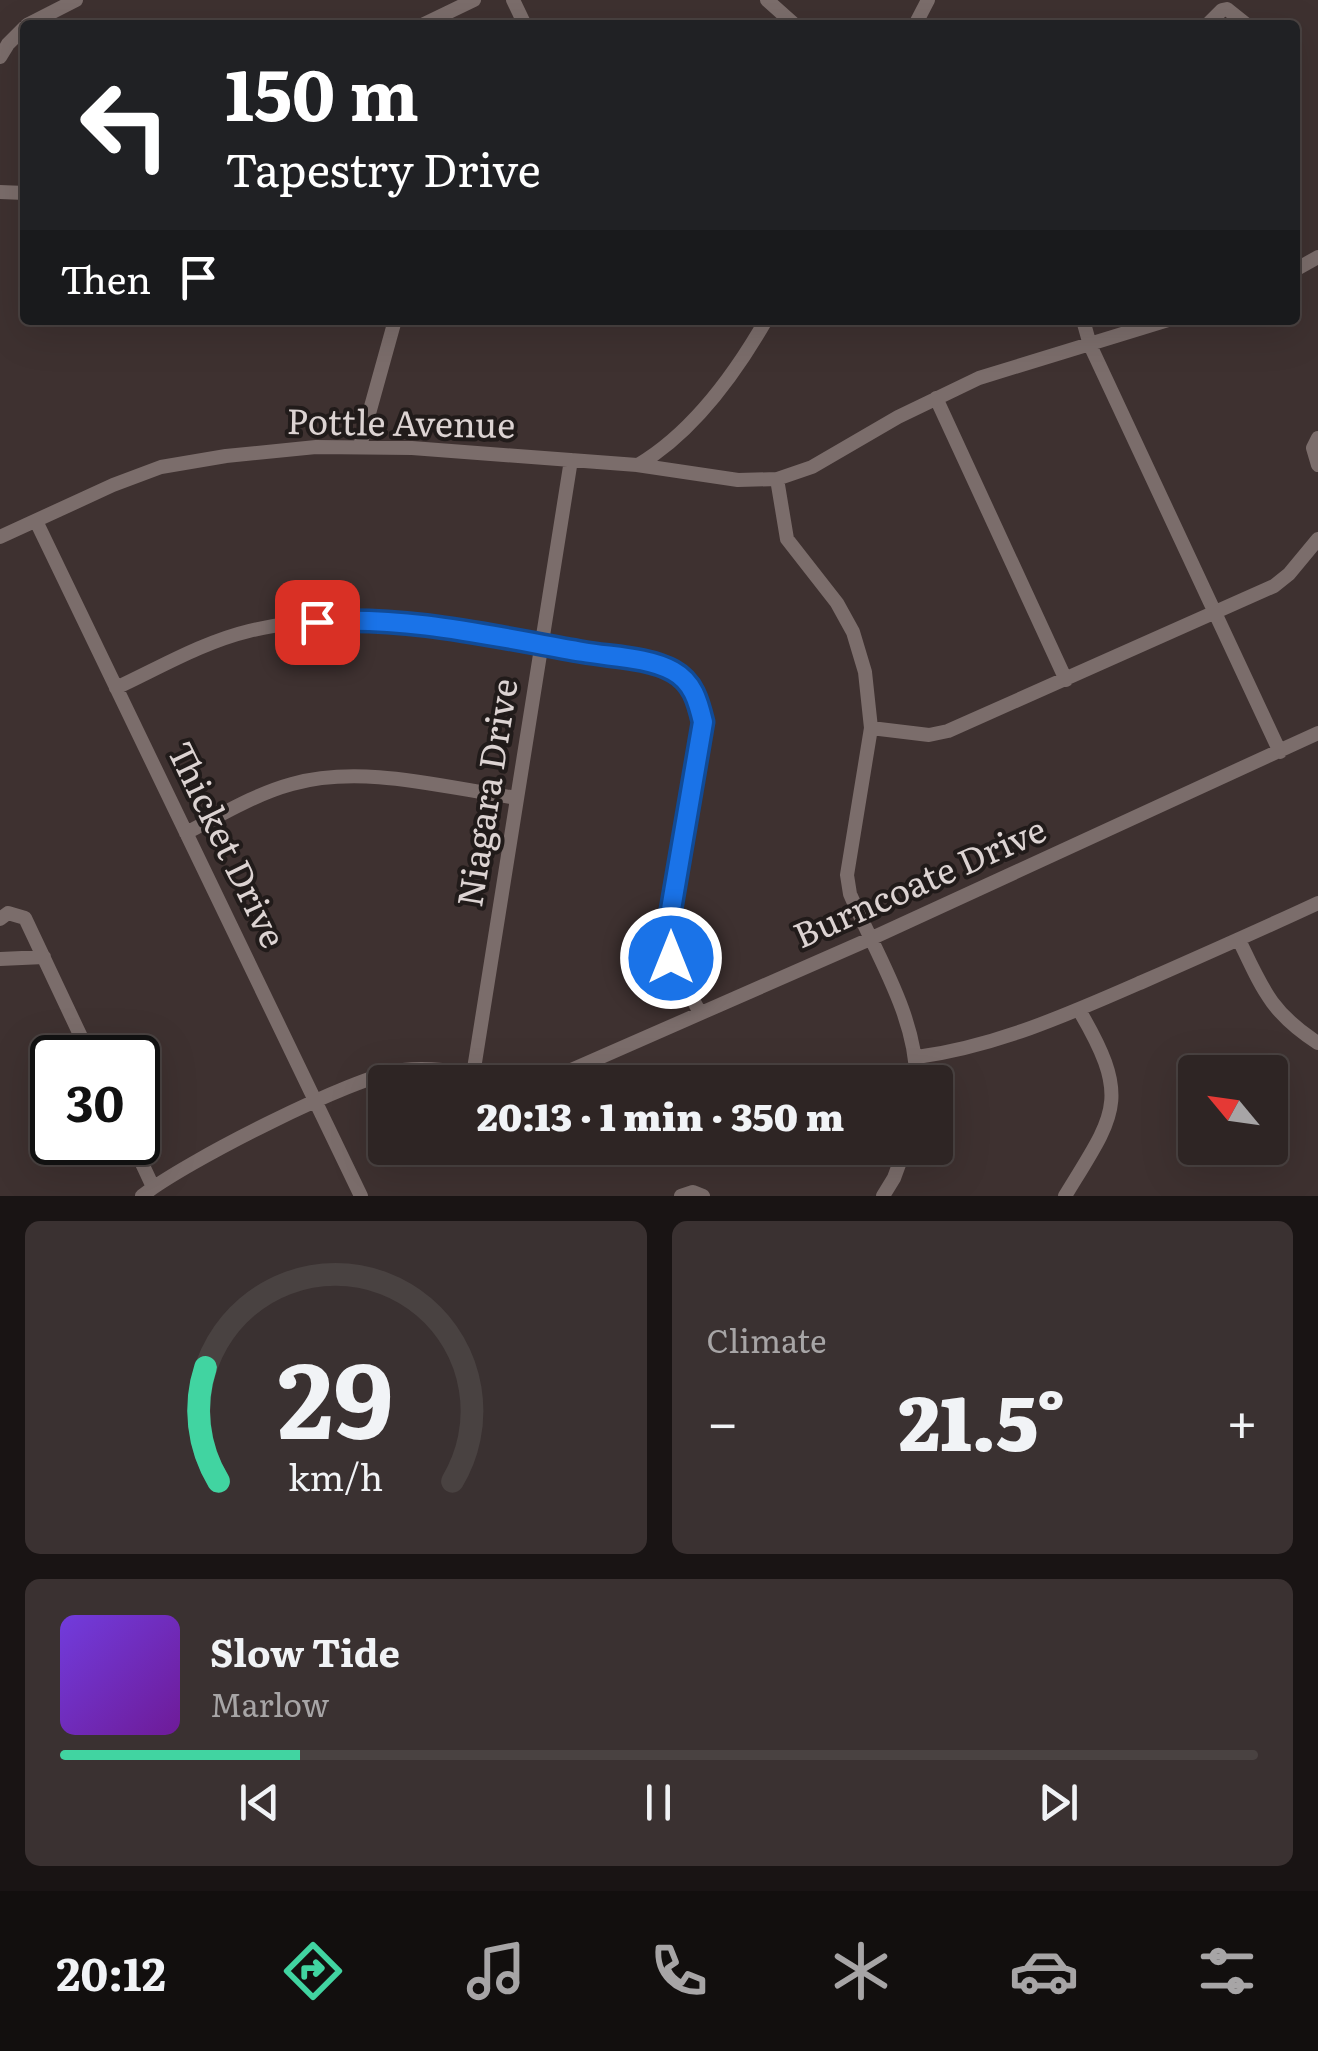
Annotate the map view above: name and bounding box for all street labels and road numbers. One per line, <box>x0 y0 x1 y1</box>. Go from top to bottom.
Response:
street label: Pottle Avenue <box>286 393 516 449</box>
street label: Niagara Drive <box>441 675 529 911</box>
street label: Thicket Drive <box>156 732 301 956</box>
street label: Burncoate Drive <box>784 801 1053 959</box>

